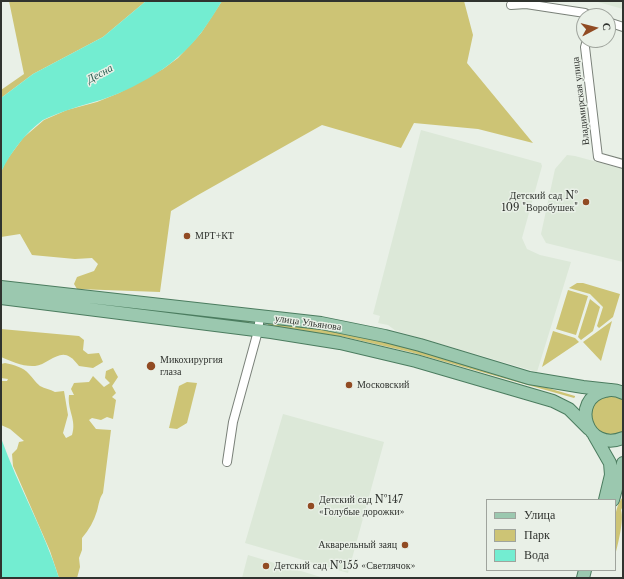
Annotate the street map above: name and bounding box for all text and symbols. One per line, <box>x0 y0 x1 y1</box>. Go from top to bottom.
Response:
north arrow <box>576 8 616 48</box>
text: С <box>599 22 614 31</box>
street label: Владимирская улица <box>570 56 592 146</box>
water label: Десна <box>85 62 115 86</box>
place label: Детский сад № 109 "Воробушек" <box>501 190 578 214</box>
marker: Детский сад № 109 "Воробушек" <box>581 197 591 207</box>
place label: МРТ+КТ <box>195 230 234 242</box>
marker: МРТ+КТ <box>182 231 192 241</box>
street label: улица Ульянова <box>274 312 342 334</box>
place label: Микохирургия глаза <box>160 354 223 378</box>
marker: Микохирургия глаза <box>145 360 157 372</box>
place label: Московский <box>357 379 409 391</box>
marker: Московский <box>344 380 354 390</box>
place label: Детский сад №147 «Голубые дорожки» <box>319 494 404 518</box>
legend <box>486 499 616 571</box>
marker: Детский сад №147 «Голубые дорожки» <box>306 501 316 511</box>
text: Улица <box>524 507 555 522</box>
text: Парк <box>524 527 550 542</box>
place label: Акварельный заяц <box>318 539 397 551</box>
marker: Акварельный заяц <box>400 540 410 550</box>
text: Вода <box>524 547 549 562</box>
place label: Детский сад №155 «Светлячок» <box>274 560 415 572</box>
marker: Детский сад №155 «Светлячок» <box>261 561 271 571</box>

